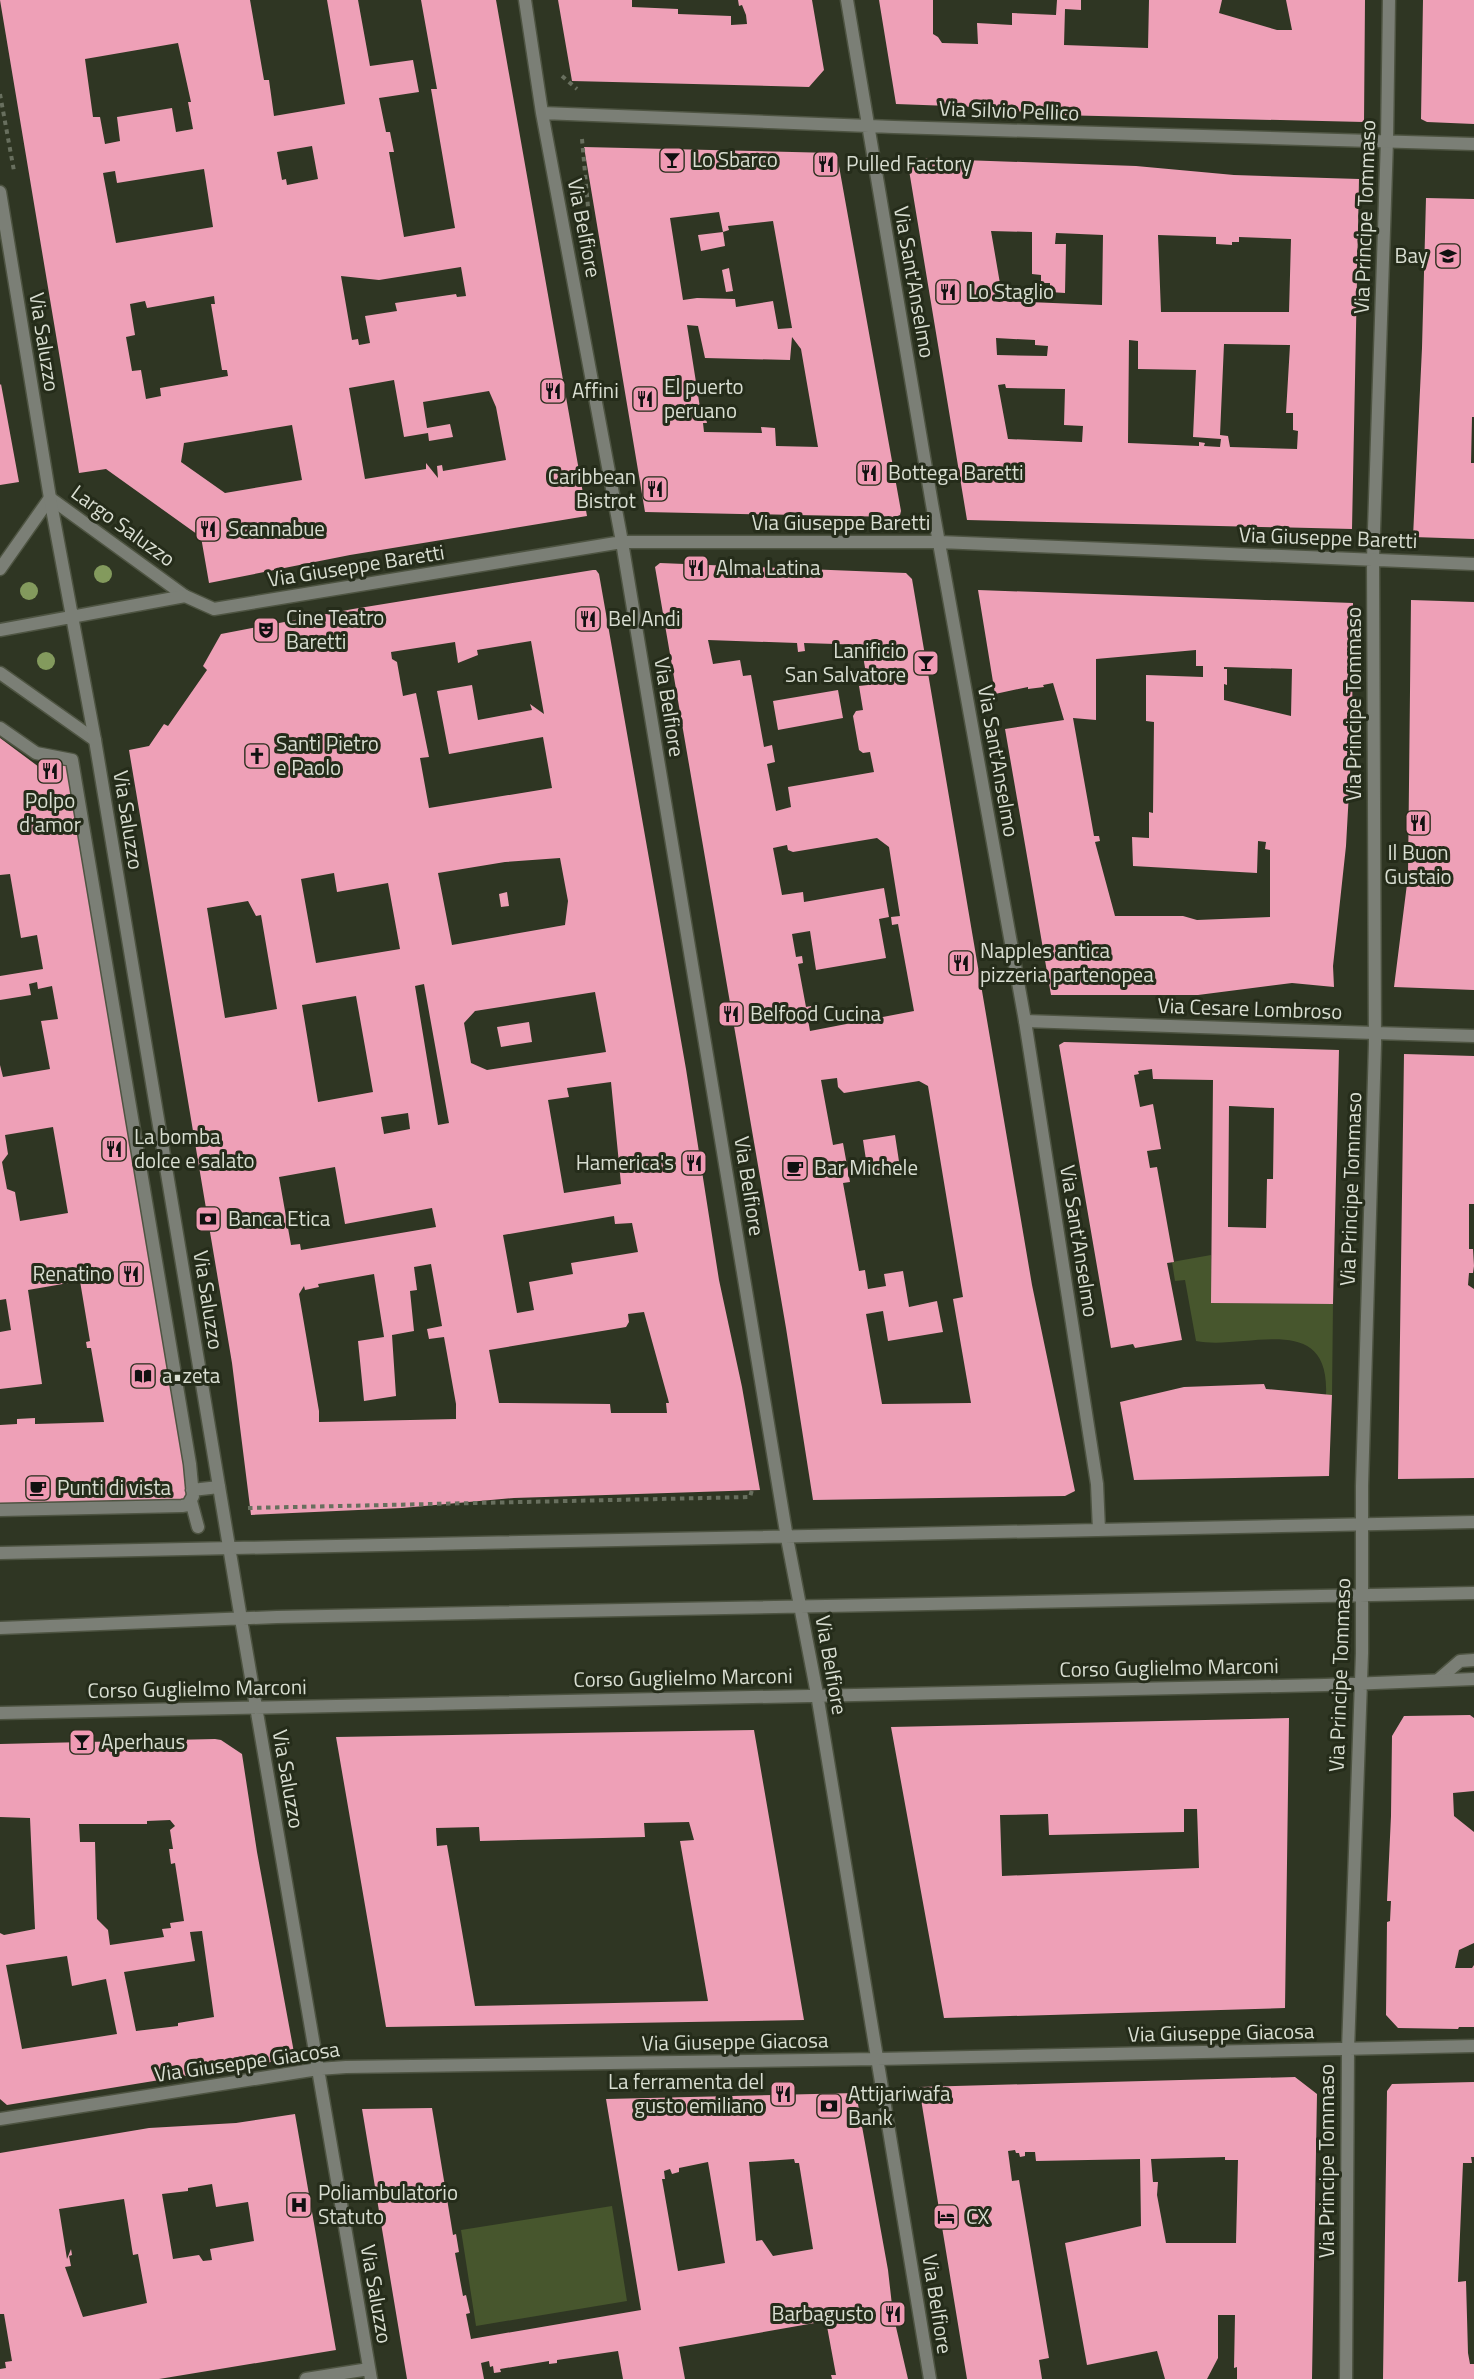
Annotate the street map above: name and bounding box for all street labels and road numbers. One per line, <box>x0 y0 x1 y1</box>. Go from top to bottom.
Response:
street label: Via Silvio Pellico <box>938 92 1080 128</box>
street label: Via Principe Tommaso <box>1345 119 1383 315</box>
street label: Via Belfiore <box>560 175 610 280</box>
street label: Via Sant'Anselmo <box>886 203 944 360</box>
street label: Via Saluzzo <box>21 290 69 394</box>
street label: Largo Saluzzo <box>65 476 182 574</box>
street label: Via Giuseppe Baretti <box>752 506 930 538</box>
street label: Via Giuseppe Baretti <box>1238 518 1418 556</box>
street label: Via Giuseppe Baretti <box>265 535 447 595</box>
street label: Via Principe Tommaso <box>1337 607 1369 801</box>
street label: Via Belfiore <box>646 655 694 759</box>
street label: Via Sant'Anselmo <box>970 682 1028 839</box>
street label: Via Saluzzo <box>105 768 153 872</box>
street label: Via Cesare Lombroso <box>1157 989 1343 1027</box>
street label: Via Principe Tommaso <box>1331 1091 1369 1287</box>
street label: Via Belfiore <box>726 1134 774 1238</box>
street label: Via Sant'Anselmo <box>1052 1162 1108 1319</box>
street label: Via Saluzzo <box>185 1248 233 1352</box>
street label: Via Principe Tommaso <box>1320 1577 1358 1773</box>
street label: Via Belfiore <box>807 1612 856 1717</box>
street label: Corso Guglielmo Marconi <box>1059 1649 1279 1685</box>
street label: Corso Guglielmo Marconi <box>573 1659 793 1695</box>
street label: Corso Guglielmo Marconi <box>87 1670 307 1706</box>
street label: Via Saluzzo <box>265 1727 313 1831</box>
street label: Via Giuseppe Giacosa <box>1127 2014 1315 2050</box>
street label: Via Giuseppe Giacosa <box>641 2023 829 2059</box>
street label: Via Giuseppe Giacosa <box>152 2032 342 2090</box>
street label: Via Principe Tommaso <box>1310 2064 1342 2258</box>
street label: Via Saluzzo <box>353 2242 401 2346</box>
street label: Via Belfiore <box>914 2252 962 2356</box>

